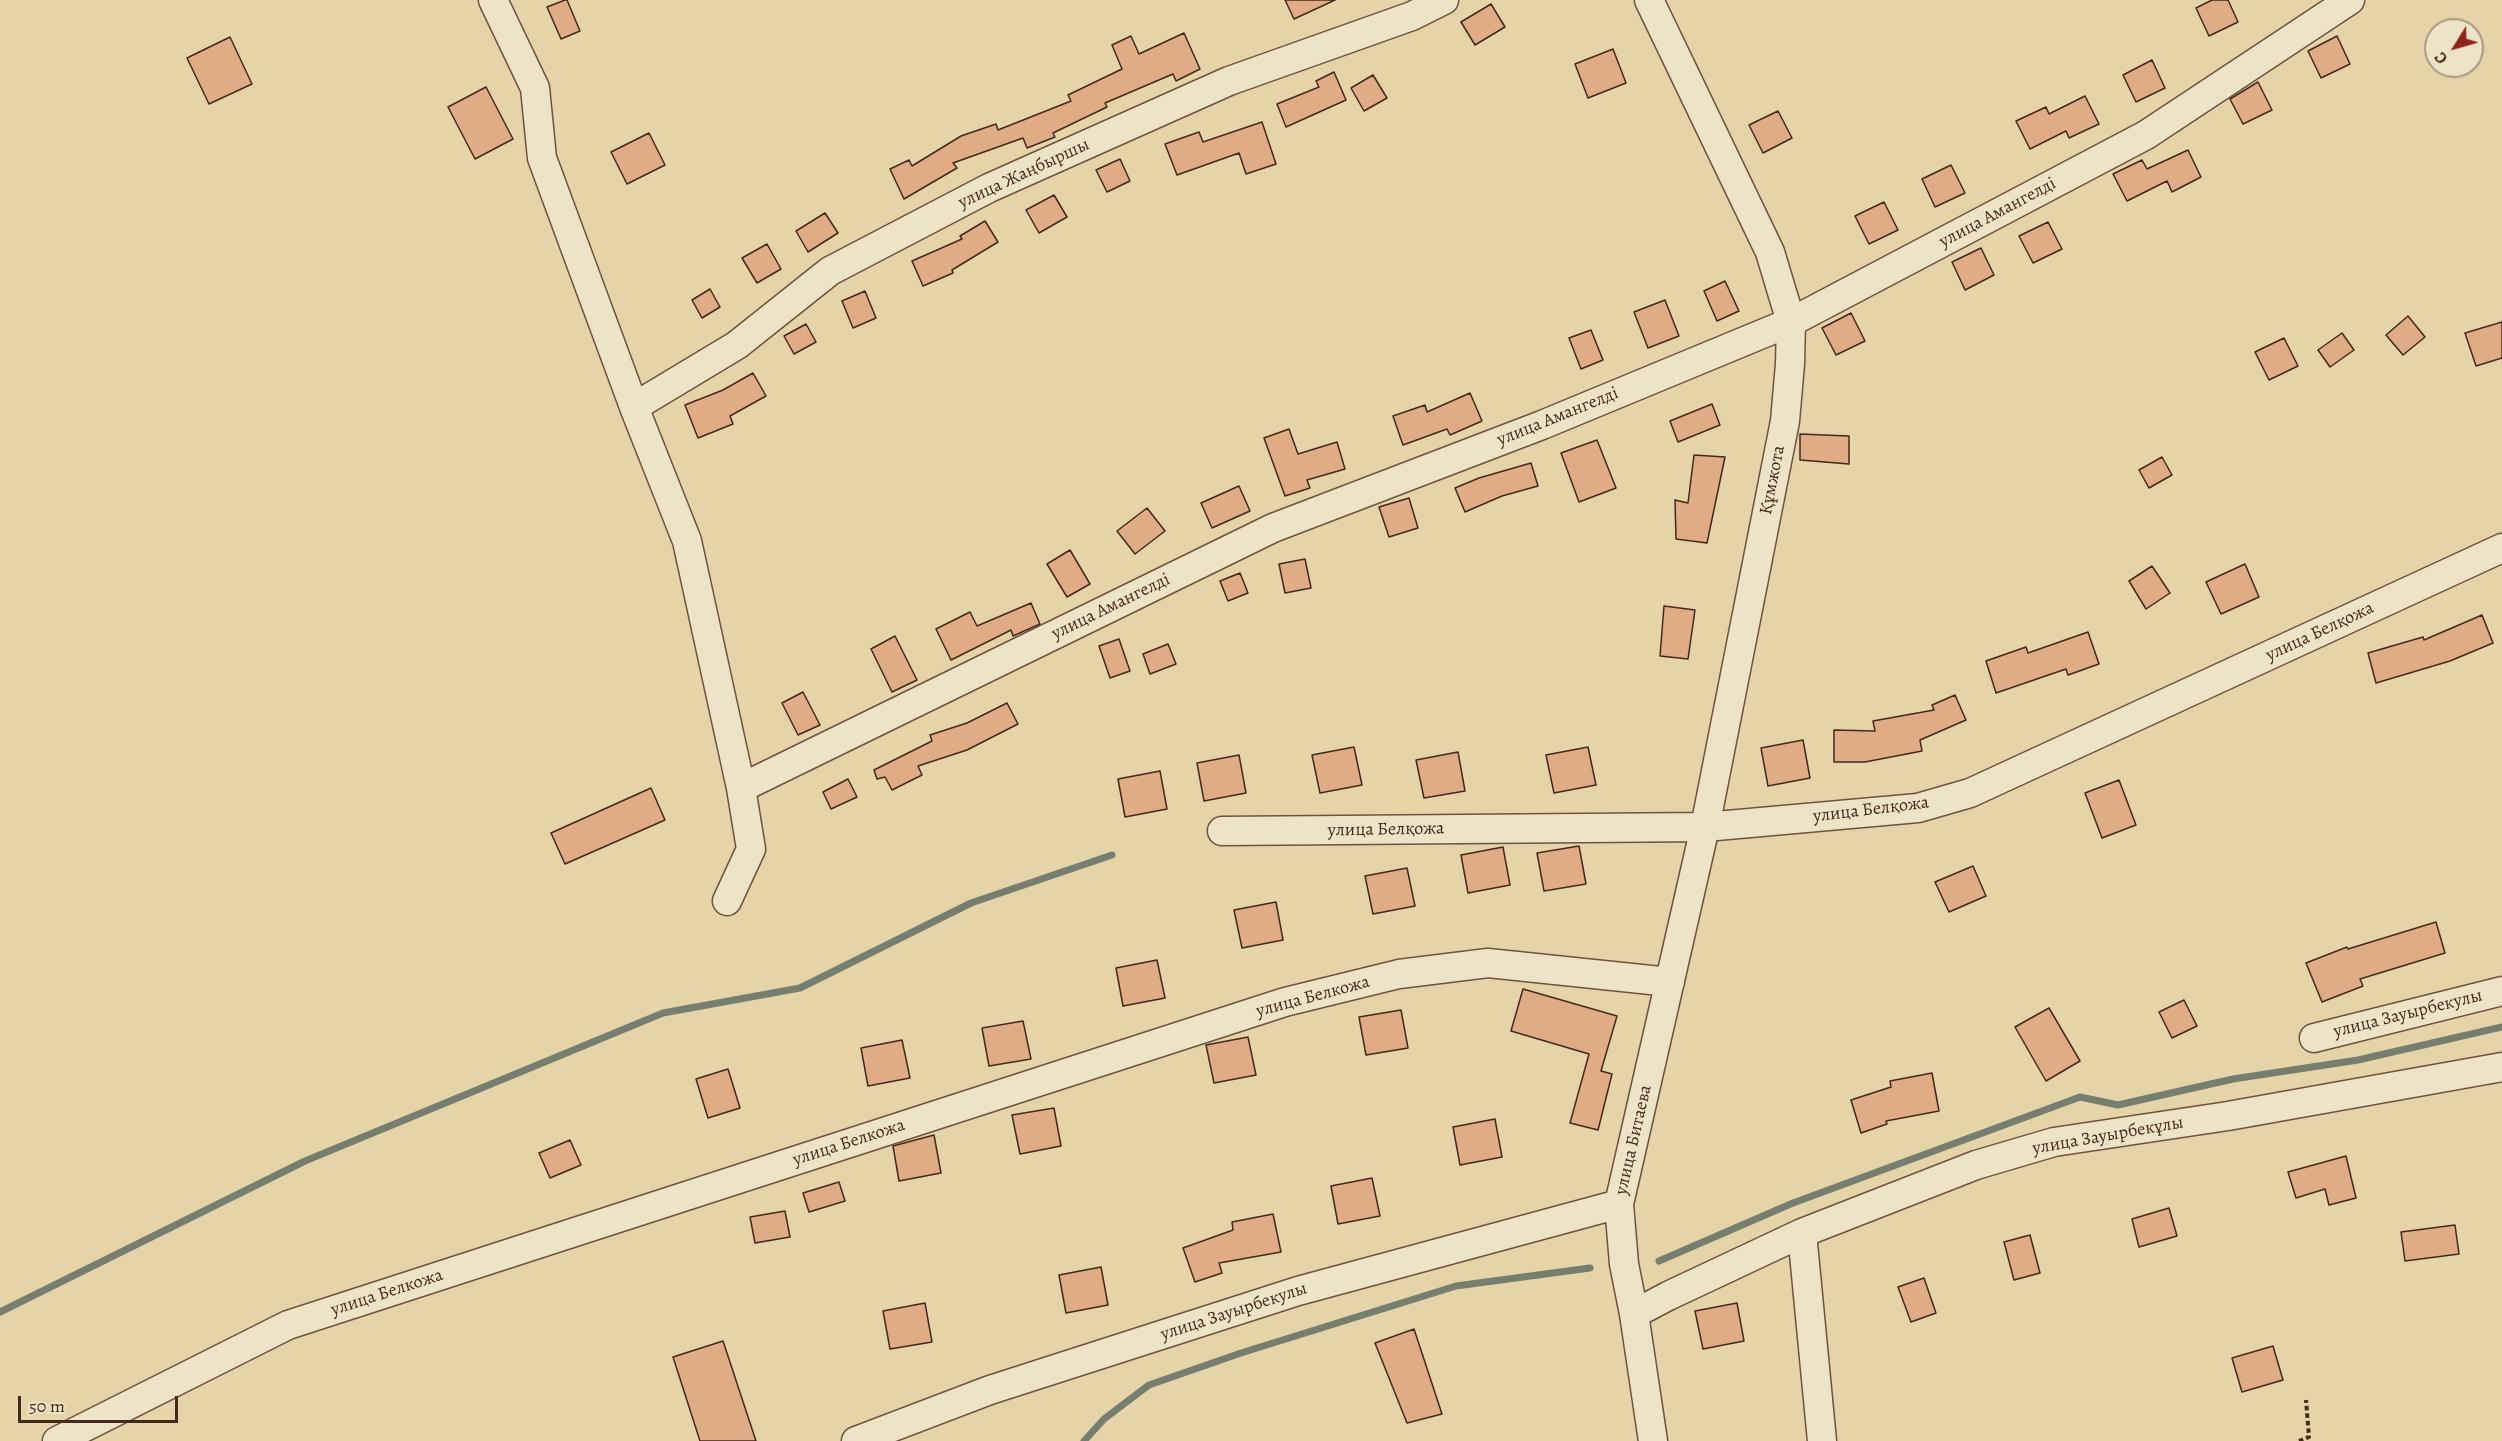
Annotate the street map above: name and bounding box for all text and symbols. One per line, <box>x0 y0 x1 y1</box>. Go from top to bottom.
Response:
north arrow <box>2424 18 2484 78</box>
text: С <box>2429 47 2453 68</box>
street label: улица Жаңбыршы <box>955 134 1093 214</box>
street label: улица Амангелді <box>1936 173 2060 253</box>
street label: улица Амангелді <box>1494 383 1622 451</box>
street label: Құмжота <box>1756 444 1790 516</box>
street label: улица Амангелді <box>1048 569 1174 645</box>
street label: улица Белқожа <box>2263 598 2377 666</box>
street label: улица Белқожа <box>1812 792 1930 828</box>
street label: улица Белқожа <box>1327 818 1445 842</box>
street label: улица Белкожа <box>1254 971 1372 1023</box>
street label: улица Зауырбекулы <box>2331 985 2485 1043</box>
street label: улица Битаева <box>1611 1083 1657 1197</box>
street label: улица Зауырбекұлы <box>2031 1112 2185 1160</box>
street label: улица Белкожа <box>790 1115 908 1171</box>
street label: улица Белкожа <box>328 1265 446 1321</box>
street label: улица Зауырбекулы <box>1158 1278 1310 1346</box>
scale bar <box>21 1384 182 1422</box>
text: 50 m <box>29 1394 65 1418</box>

